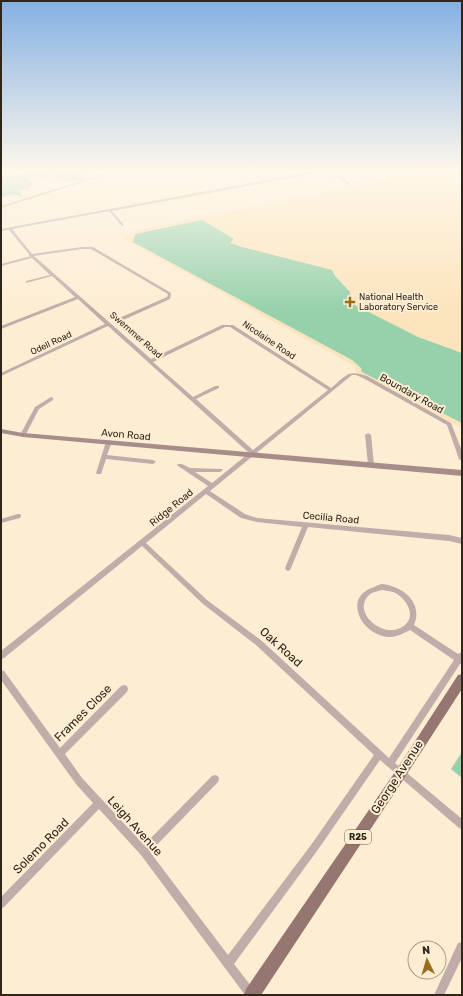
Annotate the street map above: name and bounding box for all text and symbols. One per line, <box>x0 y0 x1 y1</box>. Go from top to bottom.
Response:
place label: National Health Laboratory Service <box>359 292 438 312</box>
marker: National Health Laboratory Service <box>344 296 356 308</box>
street label: Swemmer Road <box>108 310 164 360</box>
street label: Nicolaine Road <box>241 319 297 361</box>
street label: Odell Road <box>29 329 73 357</box>
street label: Boundary Road <box>377 371 446 416</box>
street label: Avon Road <box>101 427 151 443</box>
street label: Ridge Road <box>147 487 196 529</box>
street label: Cecilia Road <box>302 510 360 526</box>
street label: Oak Road <box>257 624 305 670</box>
street label: Frames Close <box>52 681 115 744</box>
street label: George Avenue <box>368 737 426 816</box>
street label: Leigh Avenue <box>105 793 166 859</box>
street label: Solemo Road <box>10 815 72 877</box>
road number: R25 <box>345 830 371 844</box>
north arrow <box>407 940 447 980</box>
text: N <box>422 944 431 957</box>

